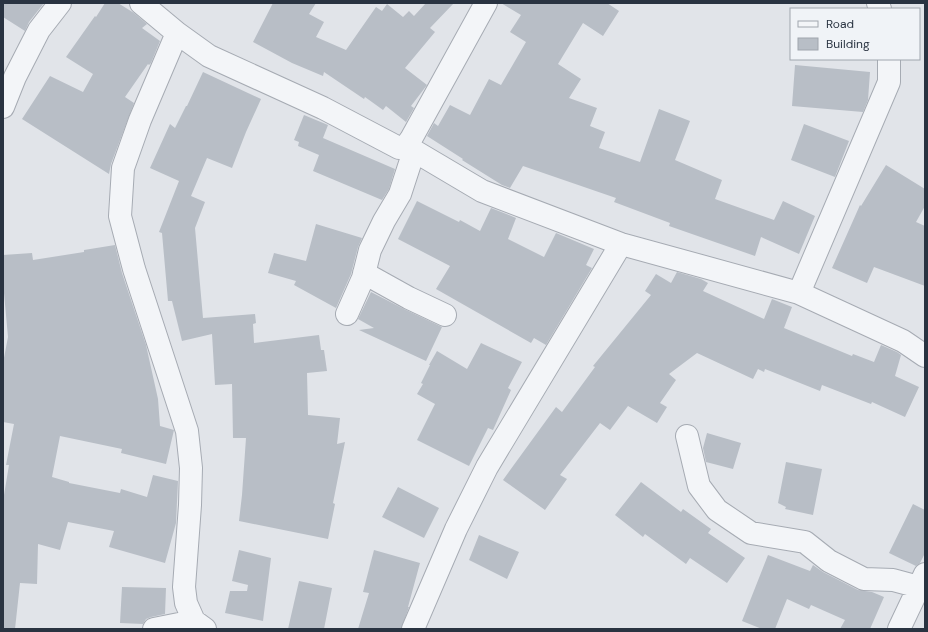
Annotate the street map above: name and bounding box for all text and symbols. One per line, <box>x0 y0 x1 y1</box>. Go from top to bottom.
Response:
legend <box>790 8 920 60</box>
text: Road <box>826 16 854 32</box>
text: Building <box>826 36 870 52</box>

